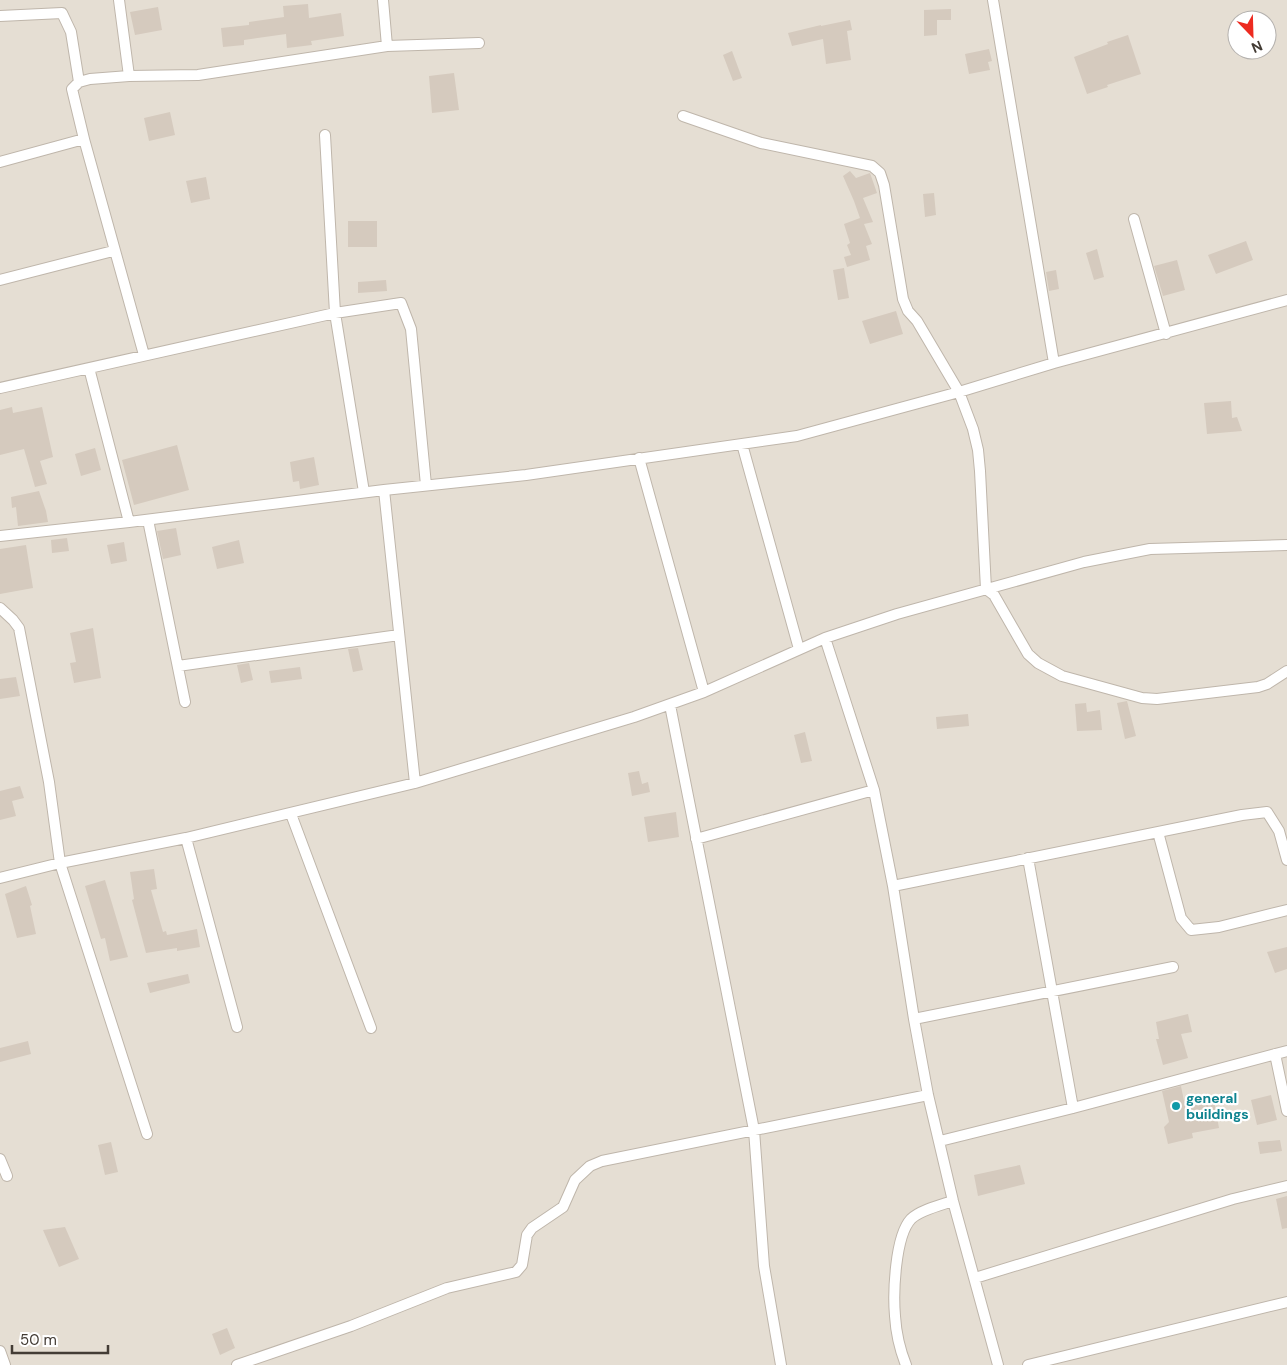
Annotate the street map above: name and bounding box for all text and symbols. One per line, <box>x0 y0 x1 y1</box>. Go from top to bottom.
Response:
north arrow <box>1227 10 1277 60</box>
text: N <box>1249 37 1265 57</box>
place label: general buildings <box>1186 1089 1249 1123</box>
marker: general buildings <box>1170 1100 1182 1112</box>
scale bar <box>12 1322 109 1354</box>
text: 50 m <box>20 1330 57 1350</box>

